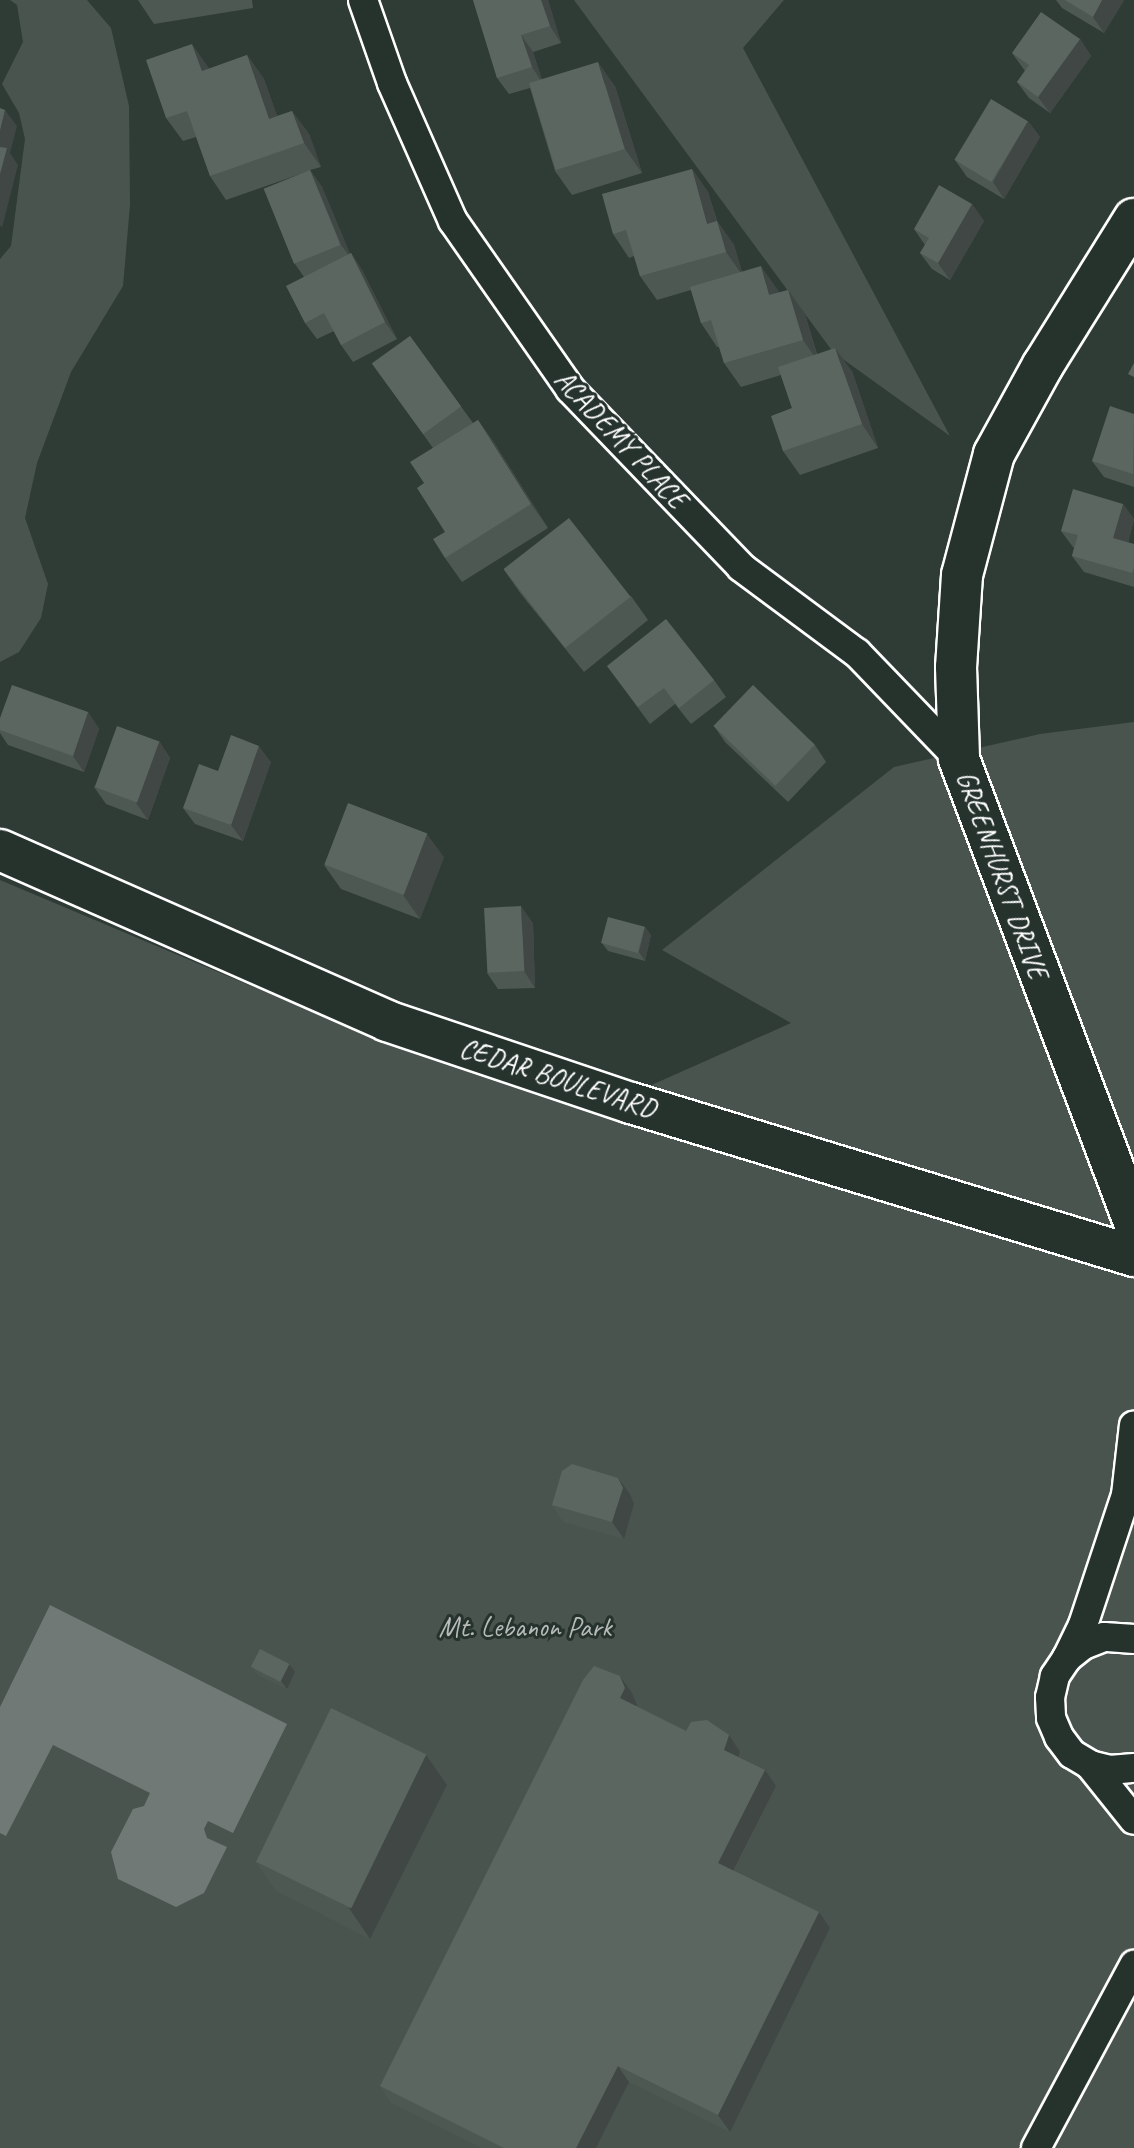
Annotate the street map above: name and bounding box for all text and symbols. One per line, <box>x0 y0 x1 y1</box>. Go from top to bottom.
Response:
street label: ACADEMY PLACE <box>548 362 694 516</box>
street label: GREENHURST DRIVE <box>949 766 1055 984</box>
street label: CEDAR BOULEVARD <box>456 1031 660 1125</box>
park label: Mt. Lebanon Park <box>438 1610 612 1644</box>

